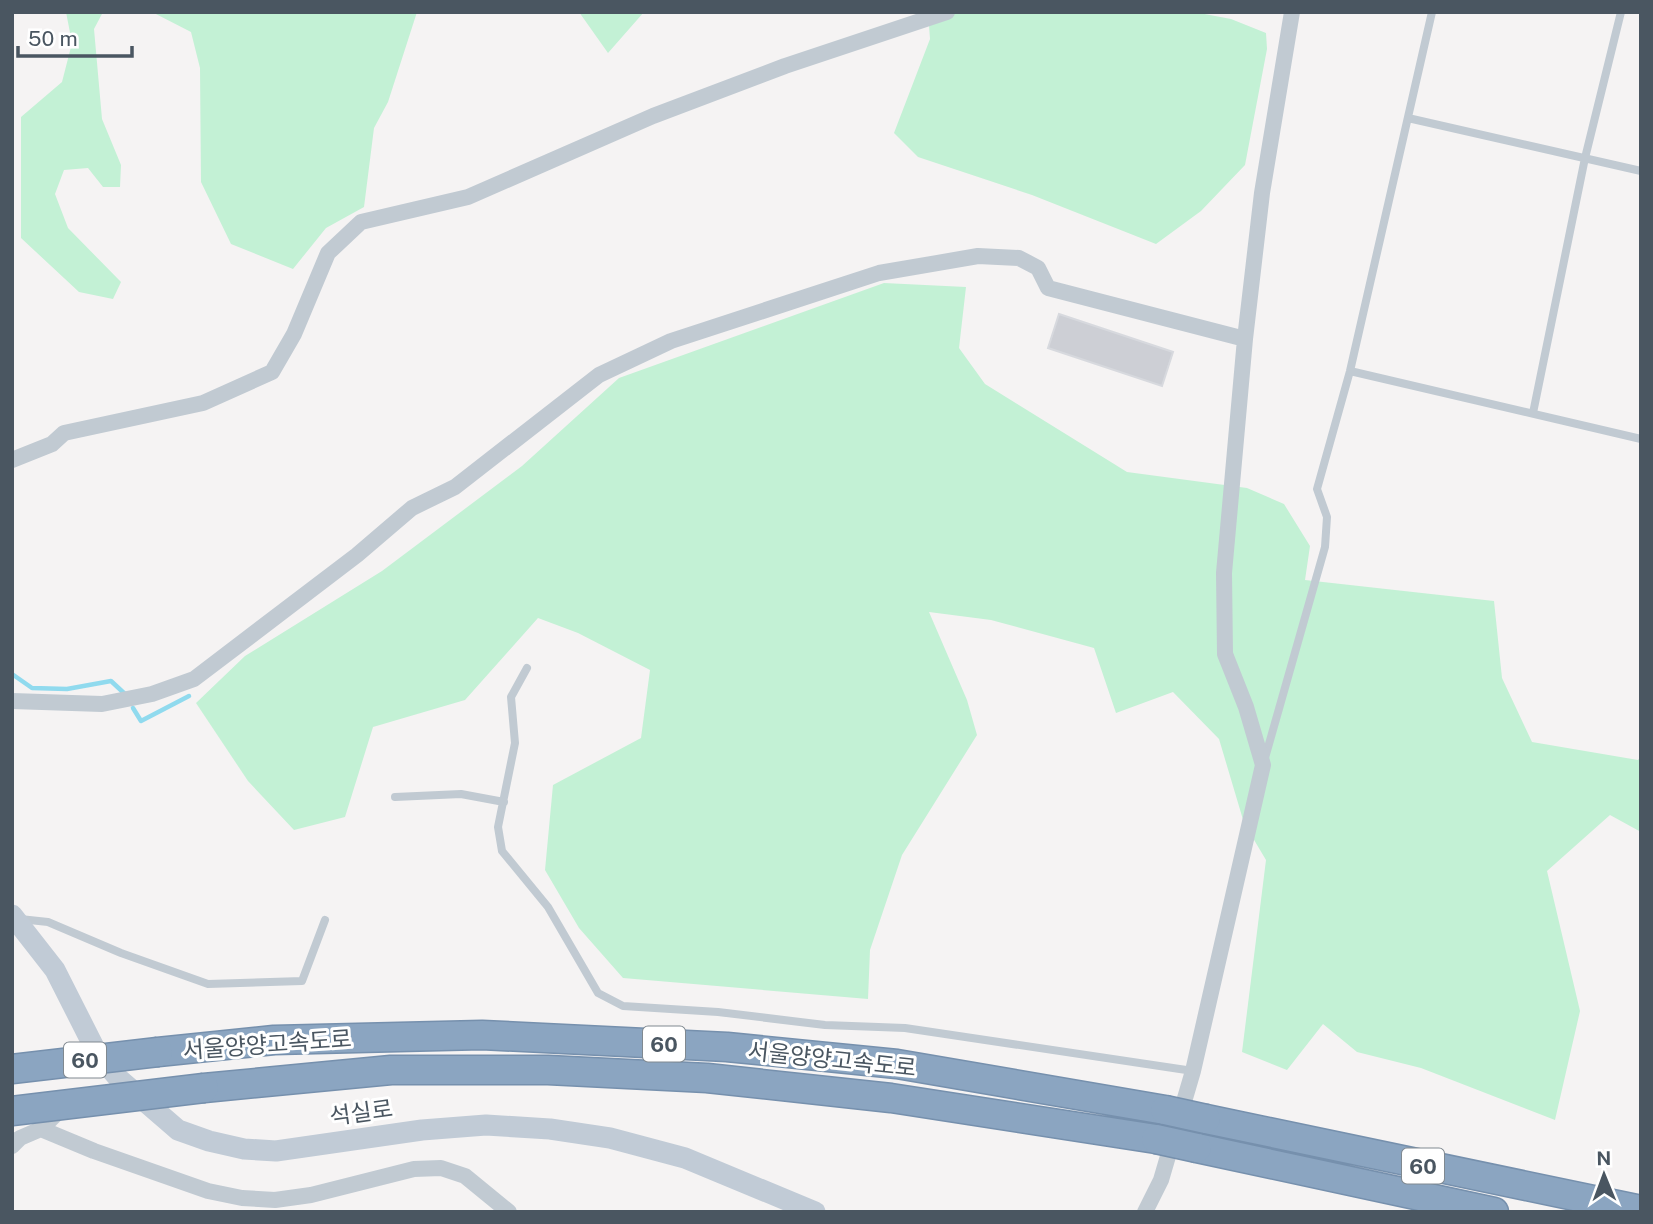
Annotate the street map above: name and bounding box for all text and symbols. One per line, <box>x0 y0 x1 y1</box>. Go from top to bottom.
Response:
scale bar <box>18 14 131 58</box>
text: 50 m <box>28 26 78 51</box>
street label: 서울양양고속도로 <box>182 1025 352 1063</box>
road number: 60 <box>643 1026 685 1062</box>
street label: 서울양양고속도로 <box>746 1037 918 1081</box>
road number: 60 <box>64 1042 106 1078</box>
street label: 석실로 <box>328 1094 394 1130</box>
north arrow <box>1569 1140 1639 1210</box>
text: N <box>1596 1147 1611 1169</box>
road number: 60 <box>1402 1148 1444 1184</box>

